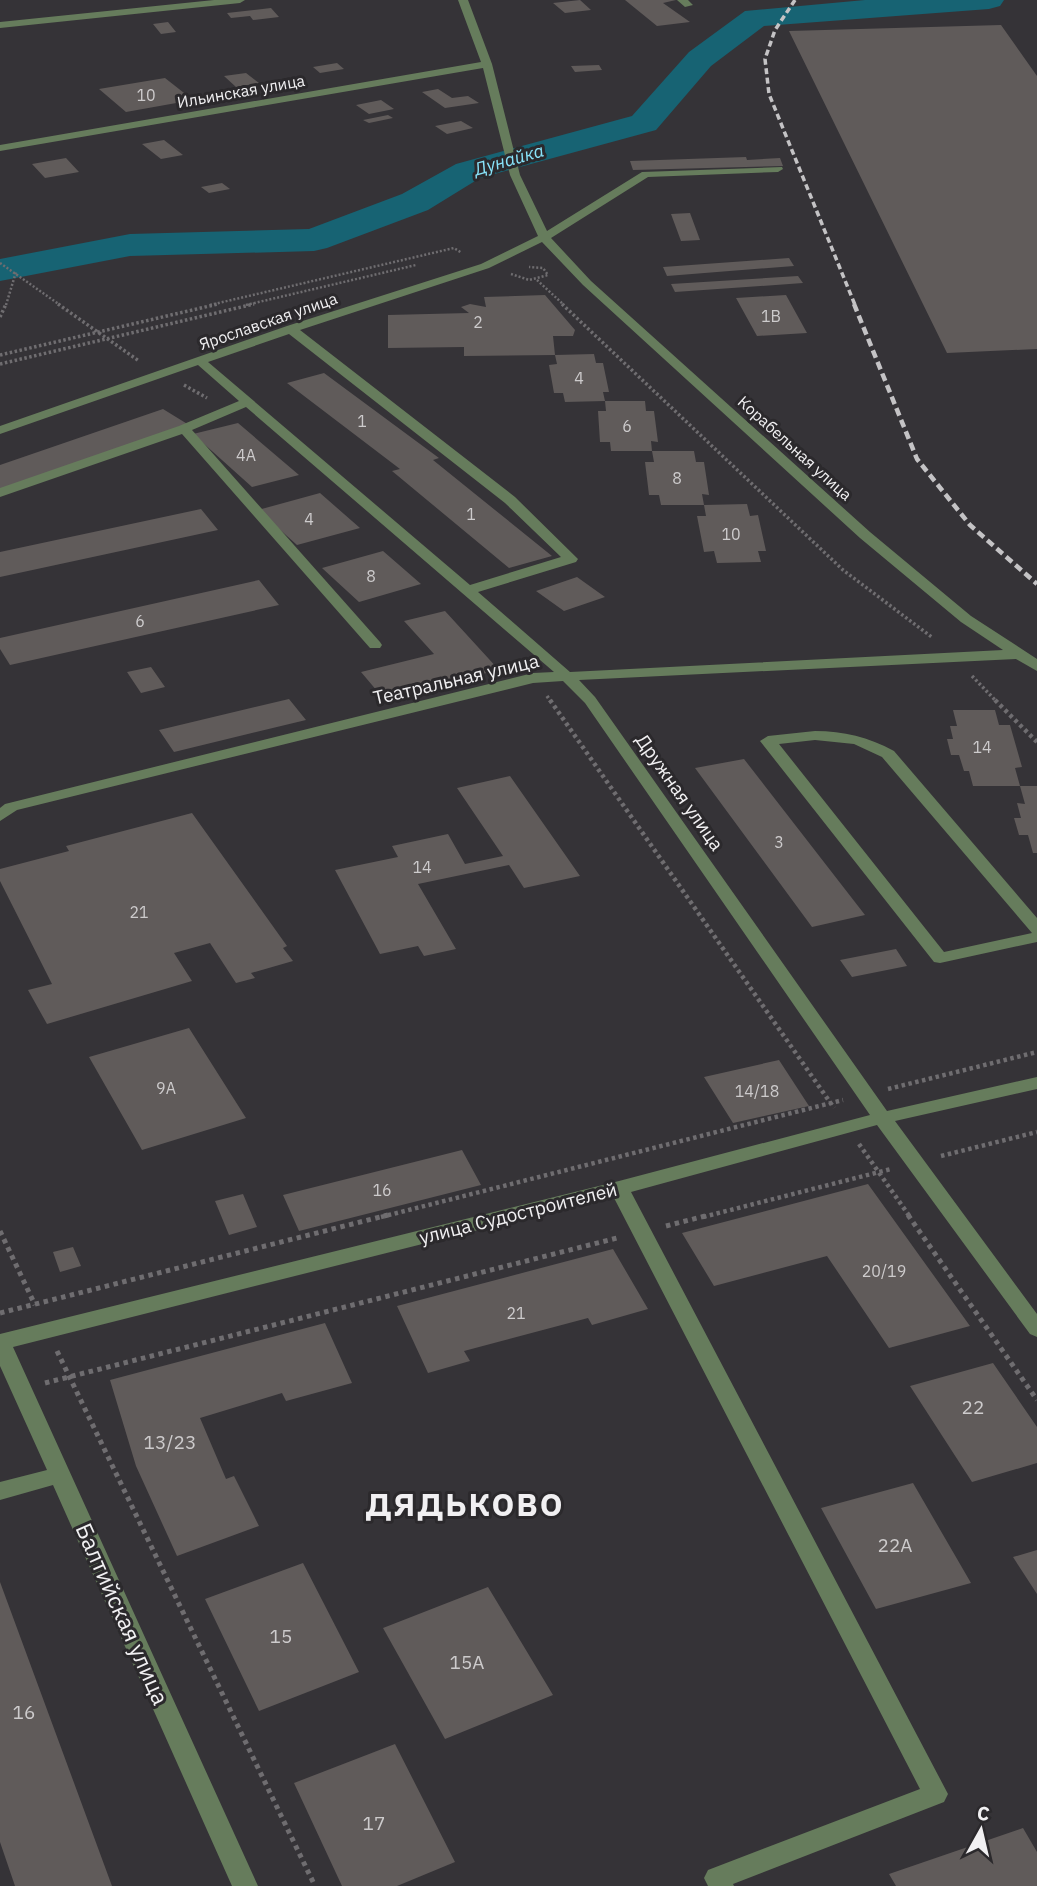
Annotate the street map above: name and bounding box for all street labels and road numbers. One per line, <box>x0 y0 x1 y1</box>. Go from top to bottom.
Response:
street label: Ильинская улица <box>176 70 307 112</box>
street label: Ярославская улица <box>196 288 340 354</box>
street label: Корабельная улица <box>734 391 857 505</box>
street label: Театральная улица <box>371 648 541 710</box>
street label: Дружная улица <box>631 729 729 855</box>
street label: улица Судостроителей <box>417 1177 619 1249</box>
street label: Балтийская улица <box>69 1518 176 1709</box>

